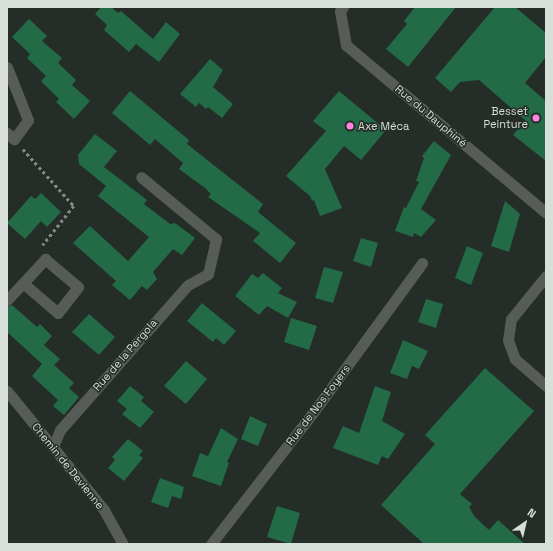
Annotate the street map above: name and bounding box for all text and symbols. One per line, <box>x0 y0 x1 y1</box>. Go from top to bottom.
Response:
street label: Rue du Dauphiné <box>392 82 470 150</box>
place label: Besset Peinture <box>484 105 528 131</box>
marker: Besset Peinture <box>531 113 541 123</box>
place label: Axe Méca <box>358 119 409 133</box>
marker: Axe Méca <box>345 121 355 131</box>
street label: Rue de la Pergola <box>90 316 160 394</box>
street label: Rue de Nos Foyers <box>283 362 353 448</box>
street label: Chemin de Devienne <box>29 420 107 512</box>
north arrow <box>505 503 545 543</box>
text: N <box>525 505 539 521</box>

